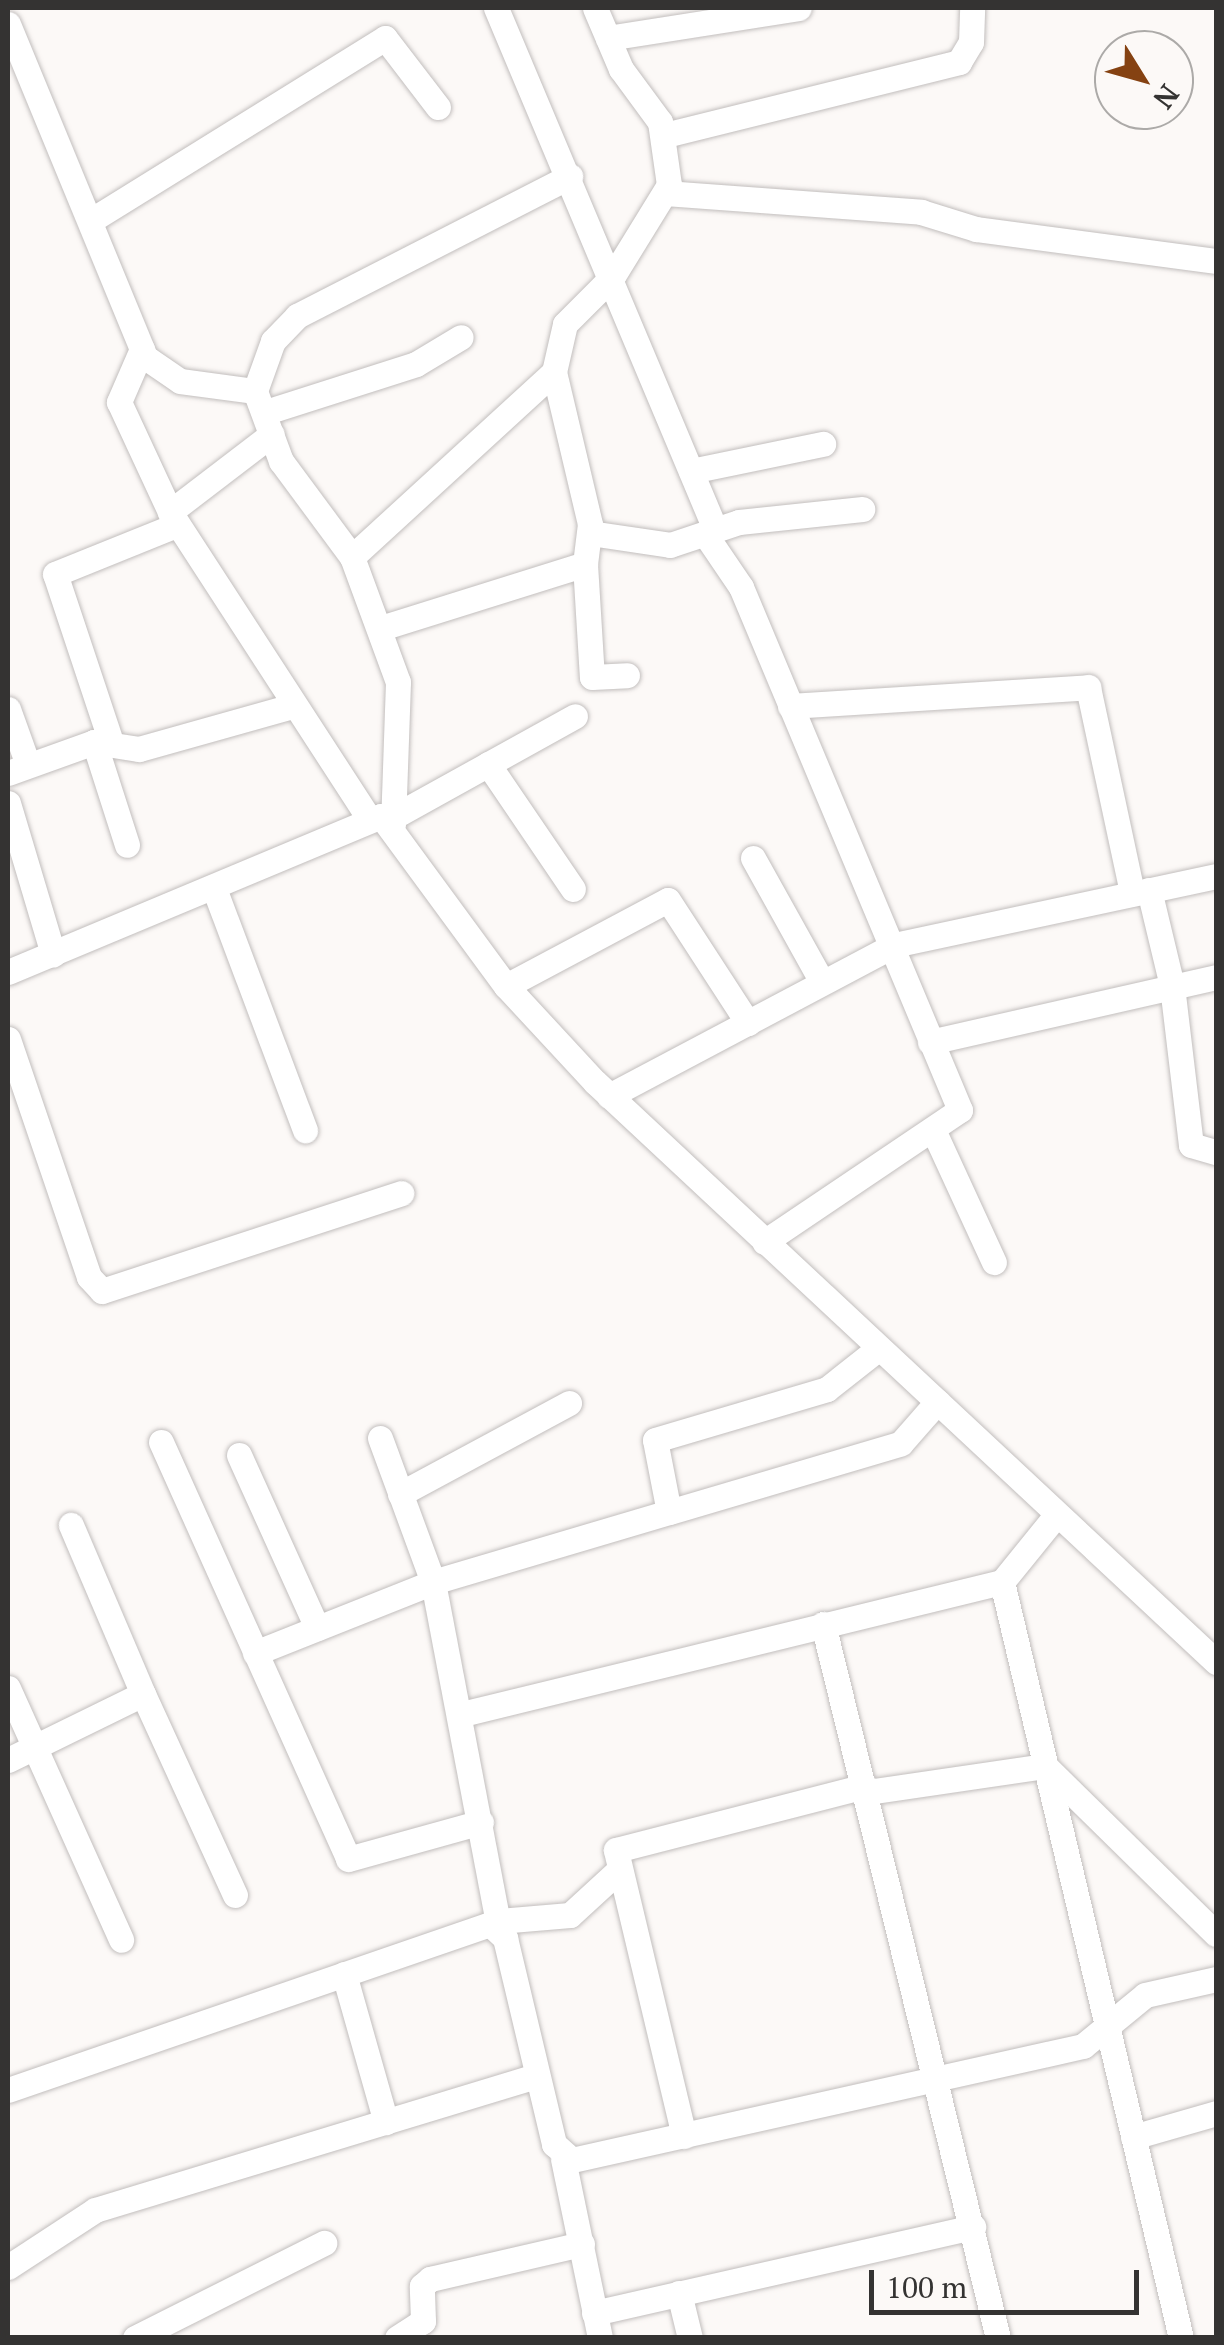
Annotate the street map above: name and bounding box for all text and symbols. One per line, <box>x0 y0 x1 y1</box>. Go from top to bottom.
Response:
north arrow <box>1094 30 1194 130</box>
text: N <box>1146 78 1188 117</box>
scale bar <box>874 2250 1144 2312</box>
text: 100 m <box>886 2267 967 2307</box>

